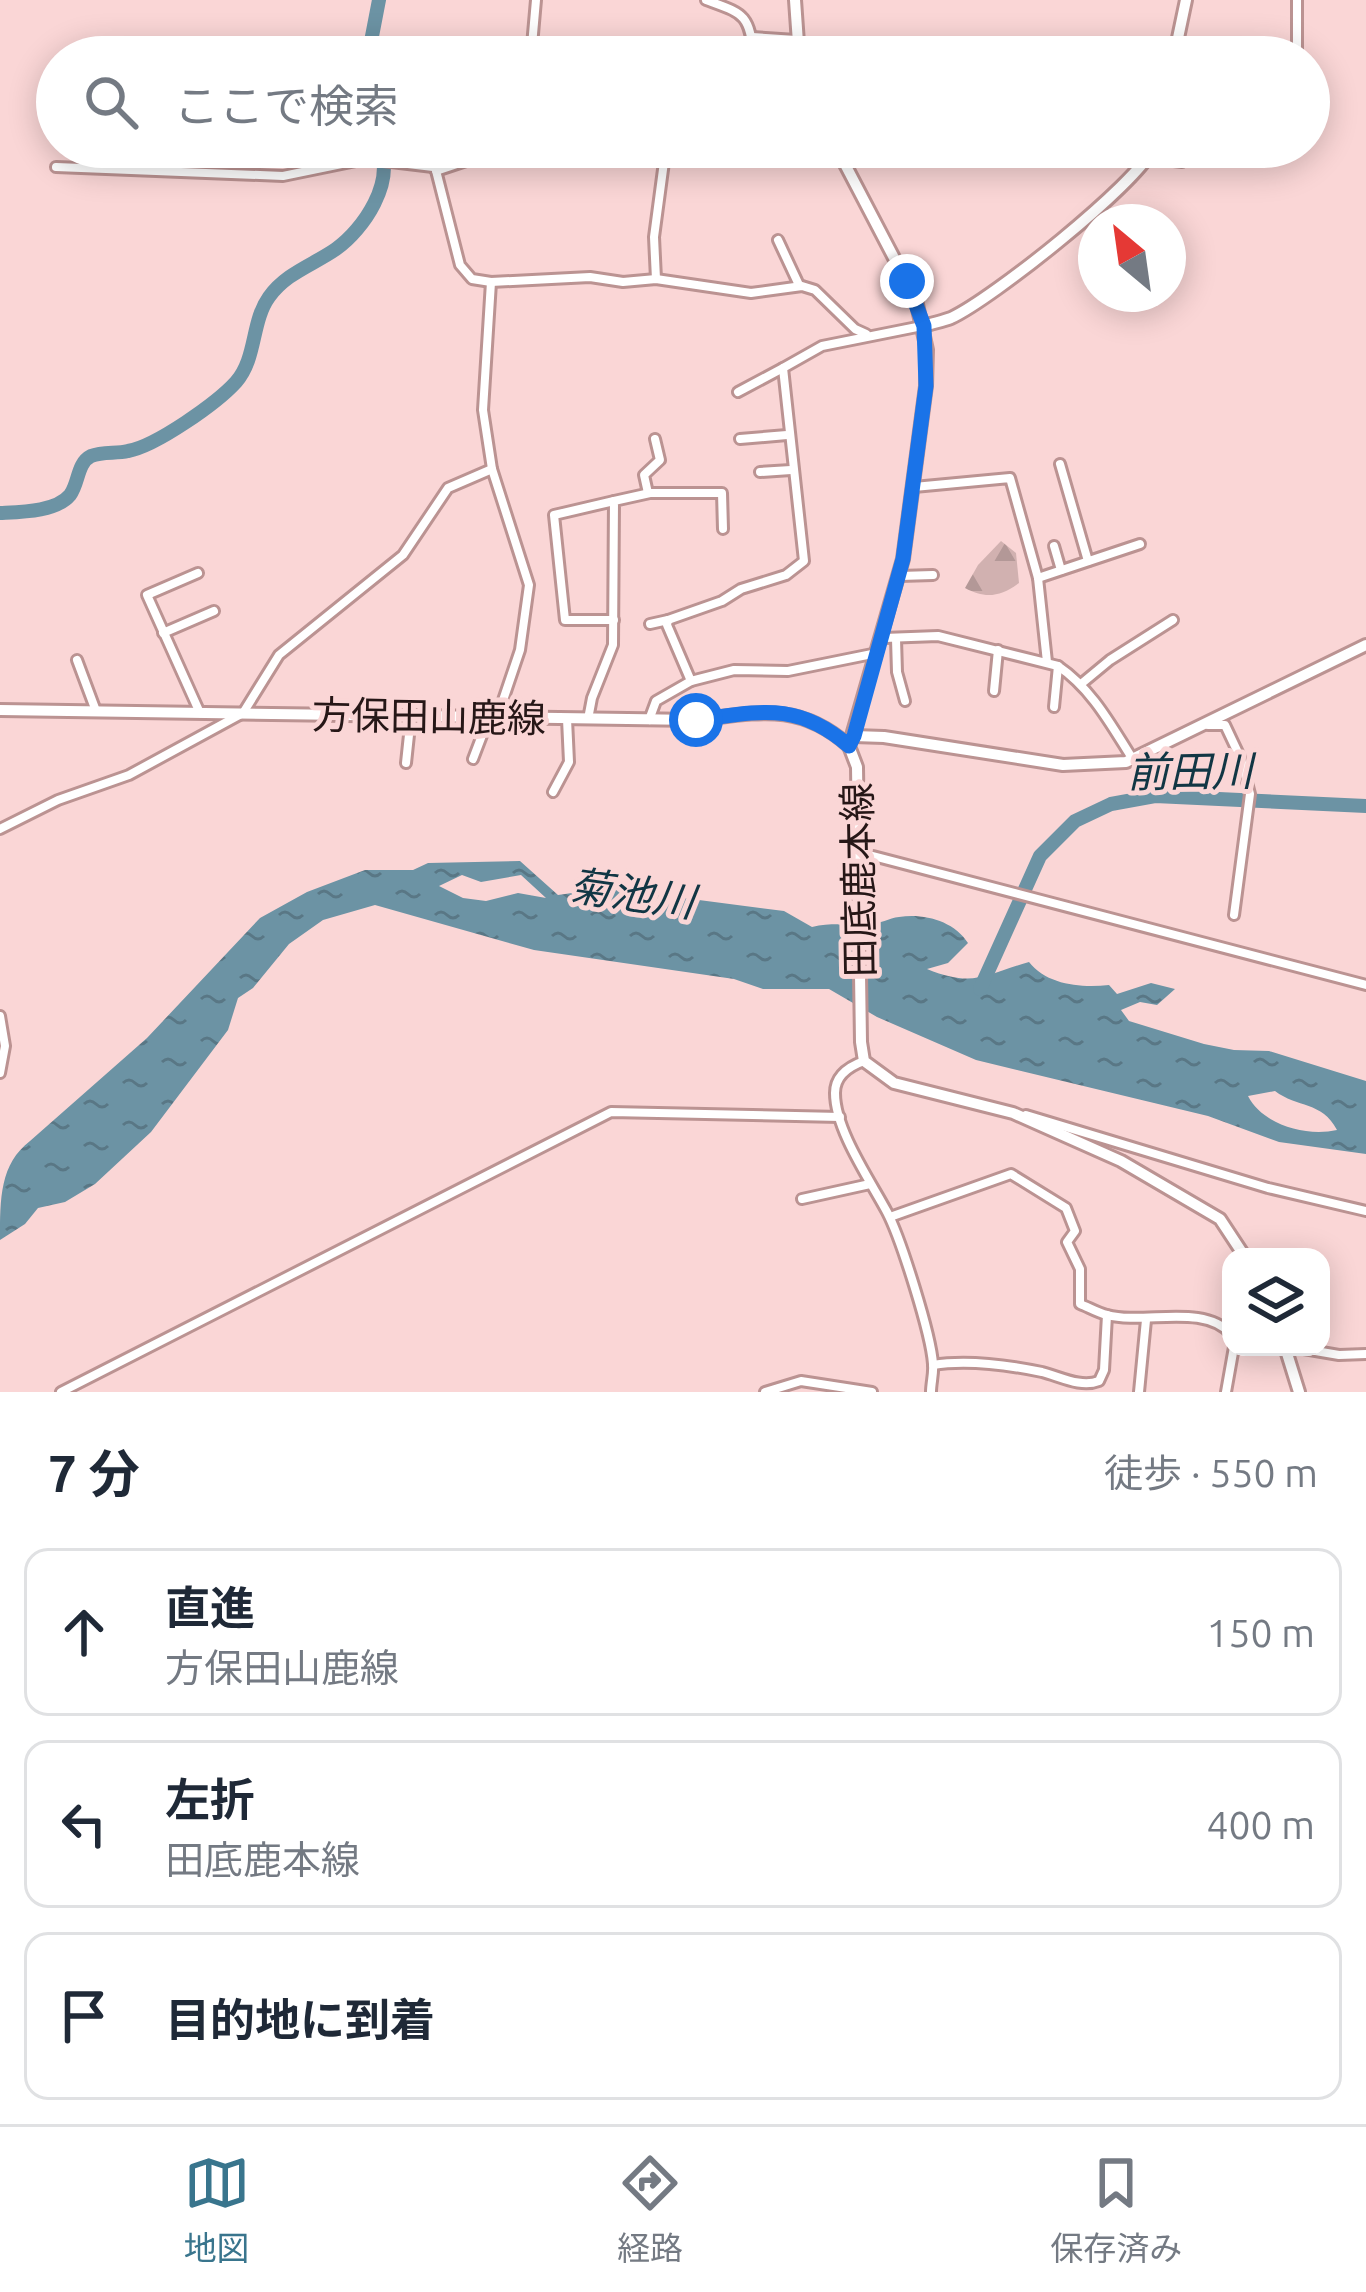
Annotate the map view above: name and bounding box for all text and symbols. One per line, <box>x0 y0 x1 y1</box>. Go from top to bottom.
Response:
search box <box>36 36 1330 168</box>
icon: search <box>78 69 144 135</box>
text: ここで検索 <box>174 80 399 131</box>
north arrow <box>1078 204 1186 312</box>
route end <box>880 254 934 308</box>
street label: 方保田山鹿線 <box>312 692 546 740</box>
route start <box>669 693 723 747</box>
water label: 前田川 <box>1127 746 1257 796</box>
street label: 田底鹿本線 <box>835 782 881 978</box>
water label: 菊池川 <box>566 861 702 926</box>
map controls <box>1222 1248 1330 1356</box>
button: layers <box>1222 1248 1330 1356</box>
text: 7 分 <box>48 1444 140 1502</box>
text: 徒歩 · 550 m <box>1104 1451 1318 1494</box>
text: 直進 <box>165 1582 255 1633</box>
icon: ahead <box>51 1599 117 1665</box>
text: 150 m <box>1206 1611 1315 1654</box>
text: 方保田山鹿線 <box>165 1646 399 1689</box>
text: 左折 <box>165 1774 255 1825</box>
icon: left <box>51 1791 117 1857</box>
text: 400 m <box>1206 1803 1315 1846</box>
text: 田底鹿本線 <box>165 1838 360 1881</box>
icon: arrive <box>51 1983 117 2049</box>
text: 目的地に到着 <box>165 1994 435 2045</box>
tab: 地図 <box>184 2150 250 2270</box>
tab: 経路 <box>617 2150 683 2270</box>
tab: 保存済み <box>1050 2150 1182 2270</box>

